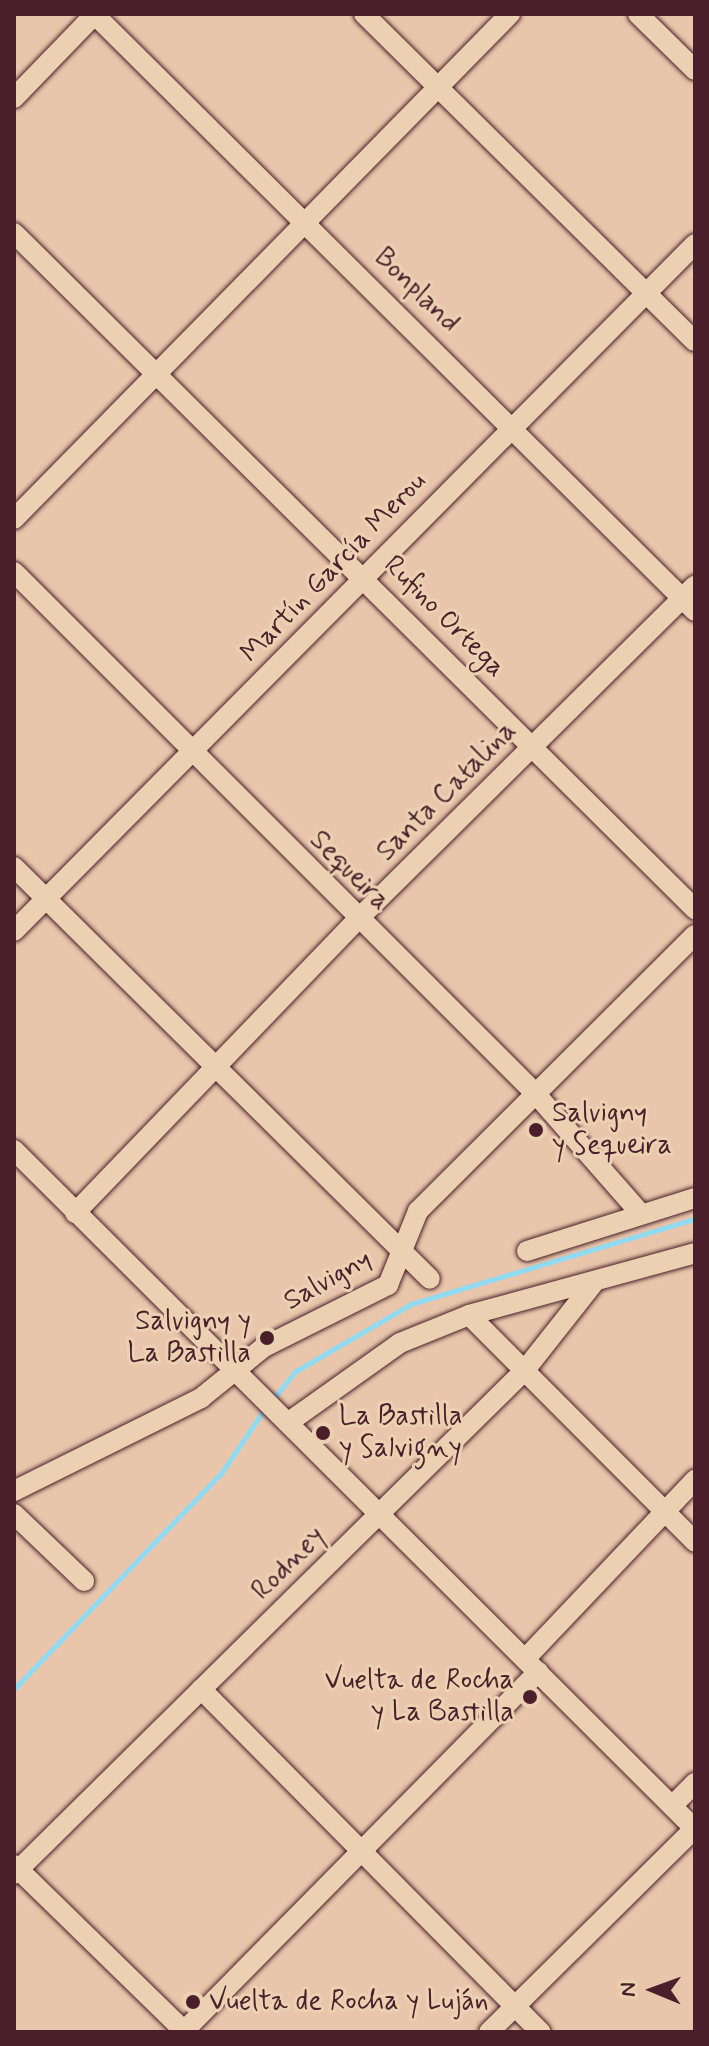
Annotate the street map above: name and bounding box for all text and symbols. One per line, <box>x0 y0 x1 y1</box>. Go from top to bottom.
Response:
street label: Bonpland <box>366 241 466 341</box>
street label: Martín García Merou <box>235 466 433 670</box>
street label: Rufino Ortega <box>375 548 513 686</box>
street label: Santa Catalina <box>371 716 523 868</box>
street label: Sequeira <box>302 824 396 918</box>
place label: Salvigny y Sequeira <box>552 1097 673 1163</box>
marker: Salvigny y Sequeira <box>527 1121 545 1139</box>
street label: Salvigny <box>278 1243 378 1319</box>
place label: Salvigny y La Bastilla <box>126 1305 251 1371</box>
marker: Salvigny y La Bastilla <box>258 1329 276 1347</box>
place label: La Bastilla y Salvigny <box>339 1400 464 1466</box>
marker: La Bastilla y Salvigny <box>314 1424 332 1442</box>
street label: Rodney <box>245 1520 333 1608</box>
place label: Vuelta de Rocha y La Bastilla <box>323 1664 514 1730</box>
marker: Vuelta de Rocha y La Bastilla <box>521 1688 539 1706</box>
north arrow <box>613 1950 693 2030</box>
text: N <box>615 1982 643 1997</box>
place label: Vuelta de Rocha y Luján <box>209 1985 495 2019</box>
marker: Vuelta de Rocha y Luján <box>184 1993 202 2011</box>

